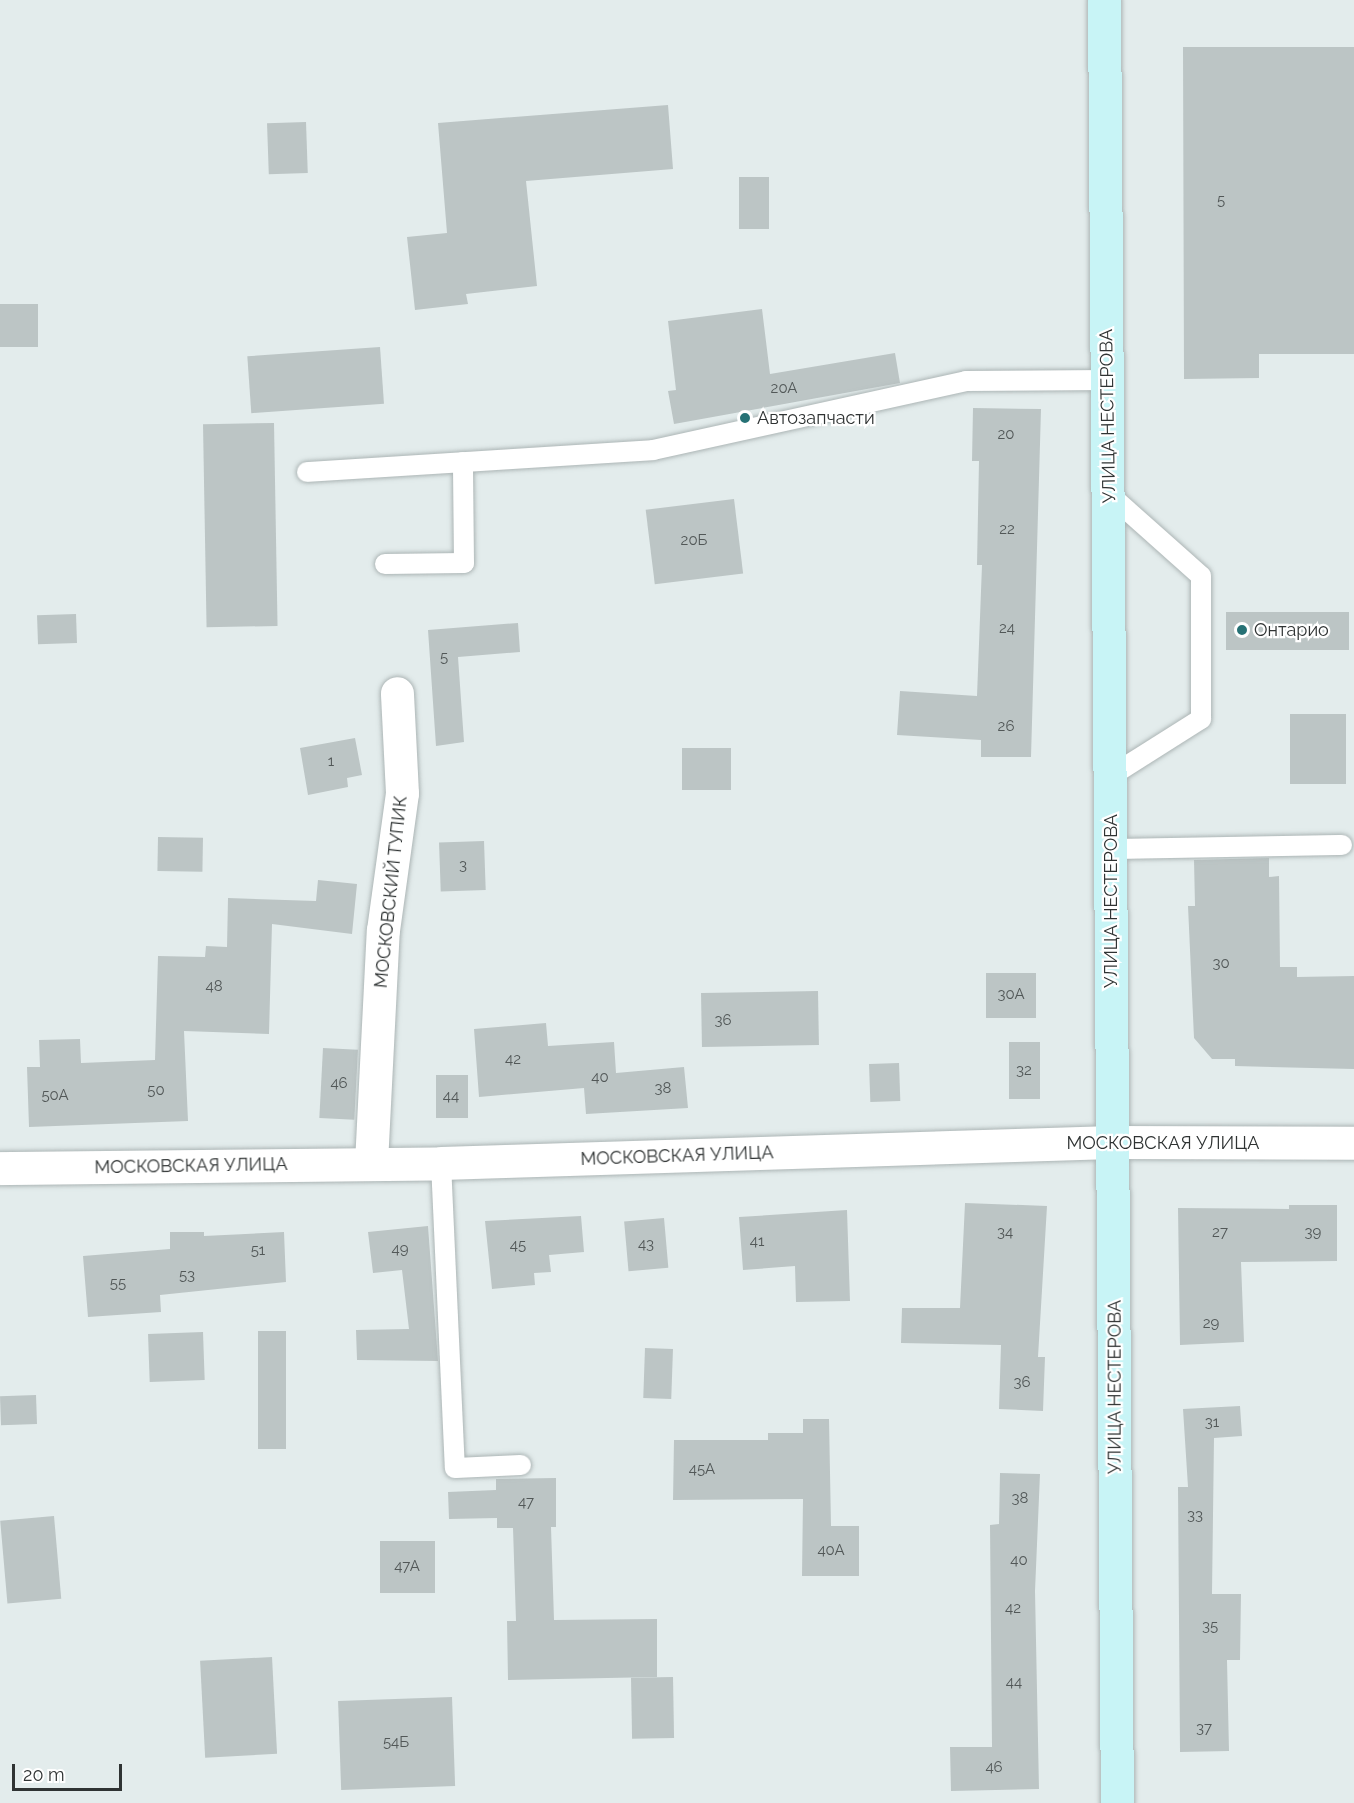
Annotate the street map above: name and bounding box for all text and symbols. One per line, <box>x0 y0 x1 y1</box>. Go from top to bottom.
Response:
house number: 5 <box>1217 192 1225 210</box>
street label: УЛИЦА НЕСТЕРОВА <box>1096 329 1120 503</box>
house number: 20А <box>771 380 797 398</box>
place label: Автозапчасти <box>757 407 875 429</box>
marker: Автозапчасти <box>738 411 752 425</box>
house number: 20 <box>998 426 1014 444</box>
house number: 22 <box>999 521 1015 539</box>
house number: 20Б <box>681 532 707 550</box>
place label: Онтарио <box>1254 619 1329 641</box>
house number: 24 <box>999 620 1015 638</box>
marker: Онтарио <box>1235 623 1249 637</box>
house number: 5 <box>440 649 448 667</box>
house number: 26 <box>998 718 1014 736</box>
house number: 1 <box>328 753 334 771</box>
street label: МОСКОВСКИЙ ТУПИК <box>370 795 412 989</box>
street label: УЛИЦА НЕСТЕРОВА <box>1100 814 1122 988</box>
house number: 3 <box>459 857 467 875</box>
house number: 30 <box>1212 955 1230 973</box>
house number: 48 <box>205 978 223 996</box>
house number: 30А <box>997 986 1025 1004</box>
house number: 36 <box>714 1012 732 1030</box>
house number: 42 <box>505 1051 521 1069</box>
house number: 32 <box>1016 1062 1032 1080</box>
house number: 40 <box>591 1069 609 1087</box>
house number: 46 <box>330 1075 348 1093</box>
house number: 38 <box>655 1080 671 1098</box>
house number: 50 <box>147 1082 165 1100</box>
house number: 50А <box>41 1087 69 1105</box>
house number: 44 <box>443 1088 459 1106</box>
street label: МОСКОВСКАЯ УЛИЦА <box>1066 1132 1260 1154</box>
street label: МОСКОВСКАЯ УЛИЦА <box>580 1142 774 1170</box>
street label: МОСКОВСКАЯ УЛИЦА <box>94 1154 288 1178</box>
house number: 34 <box>997 1224 1013 1242</box>
house number: 27 <box>1212 1224 1228 1242</box>
house number: 39 <box>1305 1224 1321 1242</box>
house number: 41 <box>750 1233 764 1251</box>
house number: 43 <box>638 1236 654 1254</box>
house number: 45 <box>510 1237 526 1255</box>
house number: 49 <box>392 1241 408 1259</box>
house number: 51 <box>251 1242 265 1260</box>
house number: 53 <box>179 1267 195 1285</box>
house number: 55 <box>110 1275 126 1293</box>
street label: УЛИЦА НЕСТЕРОВА <box>1104 1300 1126 1474</box>
house number: 29 <box>1203 1315 1219 1333</box>
house number: 36 <box>1013 1374 1031 1392</box>
house number: 31 <box>1205 1414 1219 1432</box>
house number: 45А <box>689 1461 715 1479</box>
house number: 38 <box>1012 1490 1028 1508</box>
house number: 47 <box>518 1494 534 1512</box>
house number: 33 <box>1187 1507 1203 1525</box>
house number: 40А <box>817 1542 845 1560</box>
house number: 40 <box>1010 1552 1028 1570</box>
house number: 47А <box>394 1558 420 1576</box>
house number: 42 <box>1005 1600 1021 1618</box>
house number: 35 <box>1202 1618 1218 1636</box>
house number: 44 <box>1006 1674 1022 1692</box>
house number: 37 <box>1196 1720 1212 1738</box>
house number: 54Б <box>383 1734 409 1752</box>
scale bar <box>15 1752 124 1790</box>
house number: 46 <box>985 1759 1003 1777</box>
text: 20 m <box>23 1764 65 1785</box>

